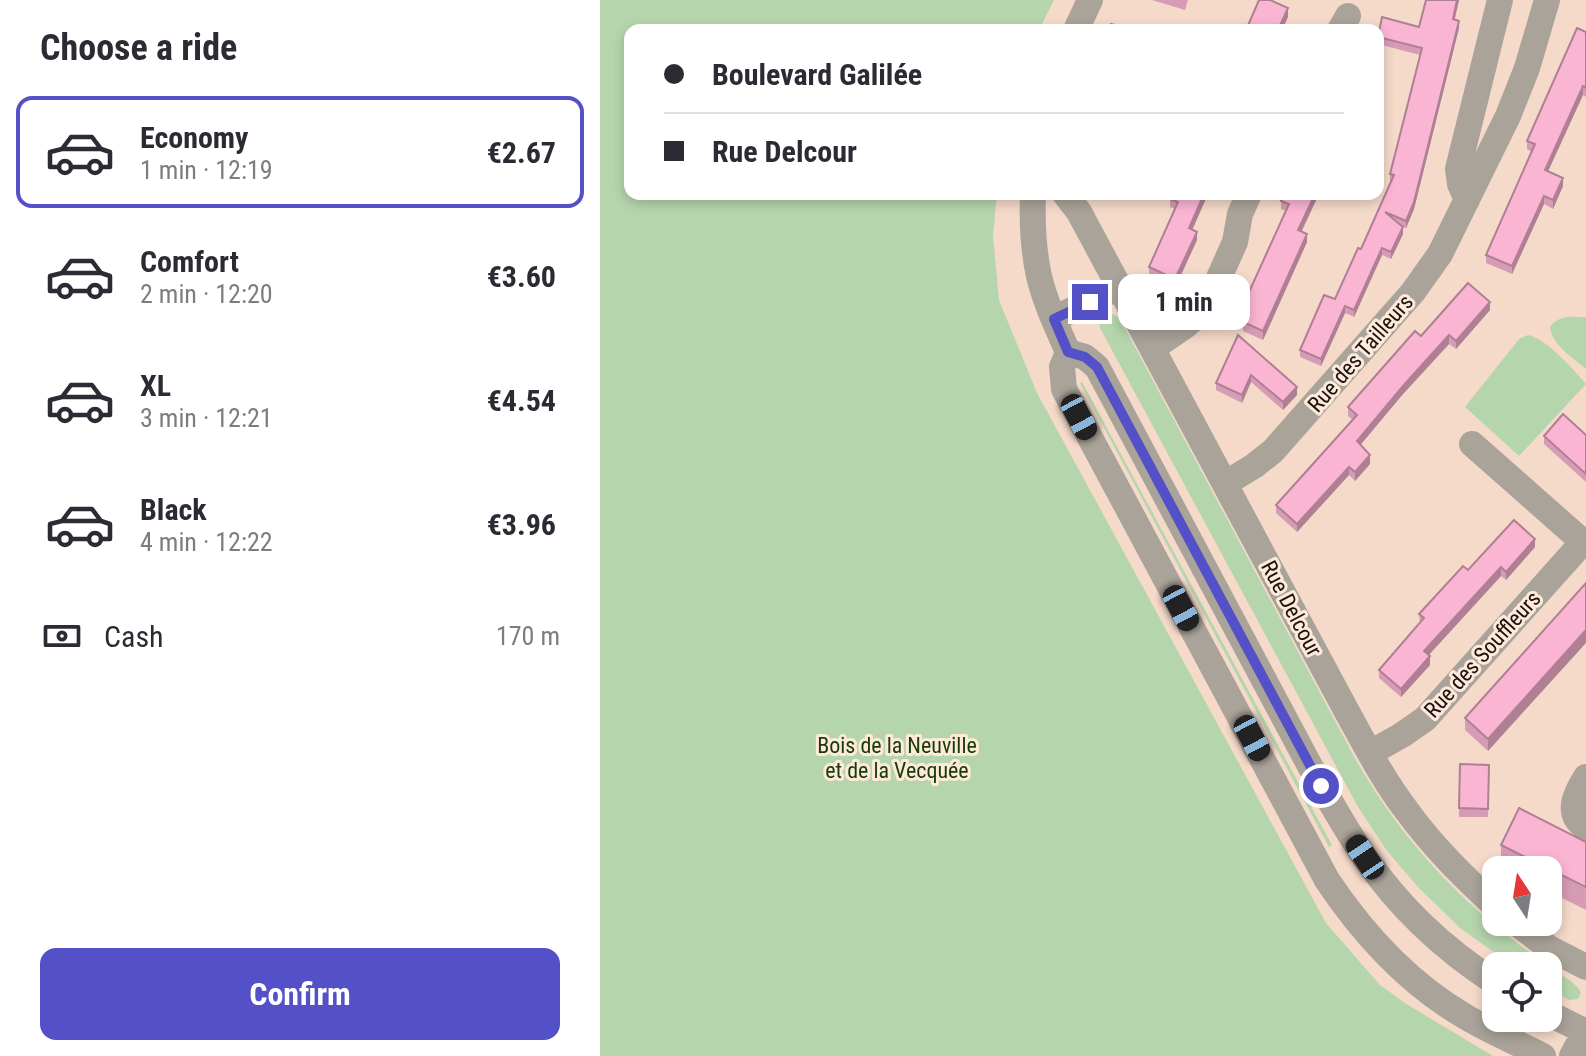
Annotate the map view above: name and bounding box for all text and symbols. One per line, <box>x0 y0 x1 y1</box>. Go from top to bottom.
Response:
text: Choose a ride <box>40 27 237 69</box>
text: Boulevard Galilée <box>712 57 922 92</box>
icon: car <box>44 116 116 188</box>
text: Economy <box>140 120 248 155</box>
text: Rue Delcour <box>712 134 857 169</box>
text: €2.67 <box>487 135 556 170</box>
text: 1 min · 12:19 <box>140 155 273 185</box>
icon: car <box>44 240 116 312</box>
text: Comfort <box>140 244 239 279</box>
text: €3.60 <box>487 259 556 294</box>
callout: 1 min <box>1118 274 1250 330</box>
text: 2 min · 12:20 <box>140 279 273 309</box>
route end <box>1072 284 1108 320</box>
text: 1 min <box>1155 287 1213 317</box>
street label: Rue des Tailleurs <box>1303 290 1418 417</box>
icon: car <box>44 364 116 436</box>
text: XL <box>140 368 171 403</box>
text: €4.54 <box>487 383 556 418</box>
car <box>1057 390 1101 444</box>
text: 3 min · 12:21 <box>140 403 273 433</box>
icon: car <box>44 488 116 560</box>
text: Black <box>140 492 207 527</box>
text: €3.96 <box>487 507 556 542</box>
text: 4 min · 12:22 <box>140 527 273 557</box>
street label: Rue Delcour <box>1256 556 1327 660</box>
car <box>1159 581 1203 635</box>
street label: Rue des Souffleurs <box>1419 586 1546 723</box>
icon: cash <box>40 614 84 658</box>
text: Cash <box>104 619 164 654</box>
text: 170 m <box>496 621 560 651</box>
car <box>1230 711 1274 765</box>
park label: Bois de la Neuville et de la Vecquée <box>817 733 977 783</box>
route start <box>1303 768 1339 804</box>
car <box>1342 830 1388 884</box>
north arrow <box>1482 856 1562 936</box>
map controls <box>1482 856 1562 1032</box>
button: Confirm <box>40 948 560 1040</box>
button: locate <box>1482 952 1562 1032</box>

